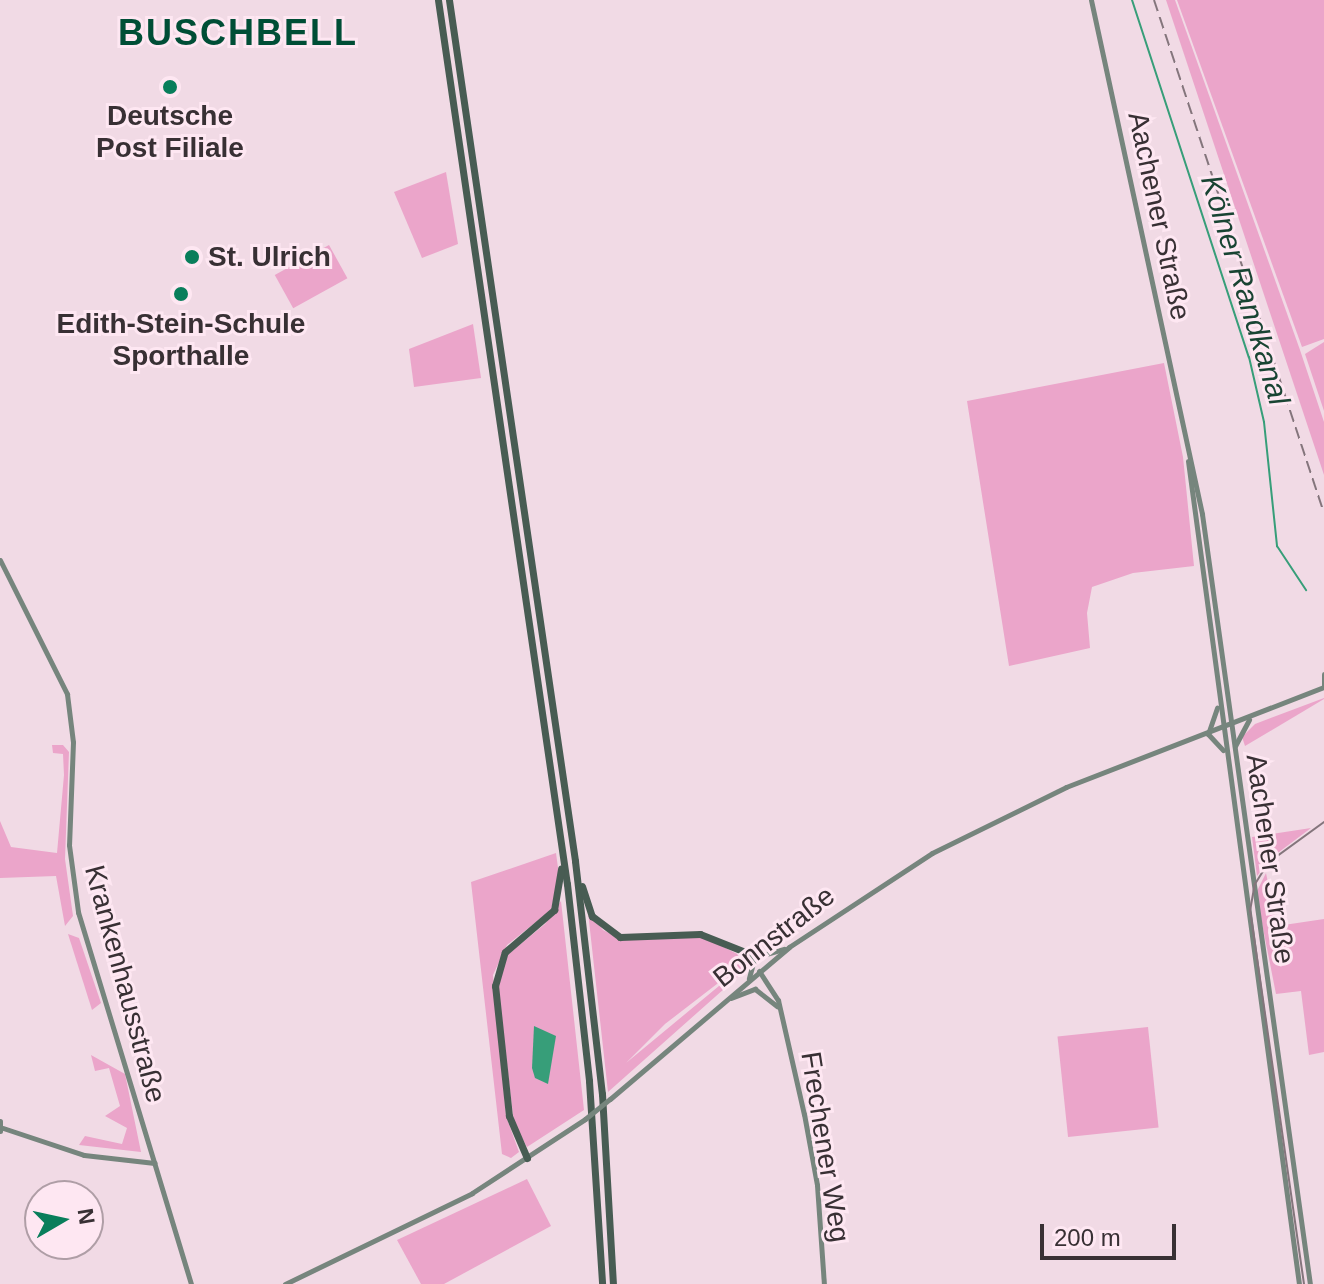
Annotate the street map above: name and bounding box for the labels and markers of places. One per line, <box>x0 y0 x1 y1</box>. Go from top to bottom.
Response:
marker: Deutsche Post Filiale <box>161 78 179 96</box>
place label: Deutsche Post Filiale <box>96 99 244 165</box>
place label: St. Ulrich <box>208 240 331 274</box>
marker: St. Ulrich <box>183 248 201 266</box>
marker: Edith-Stein-Schule Sporthalle <box>172 285 190 303</box>
place label: Edith-Stein-Schule Sporthalle <box>57 307 305 373</box>

